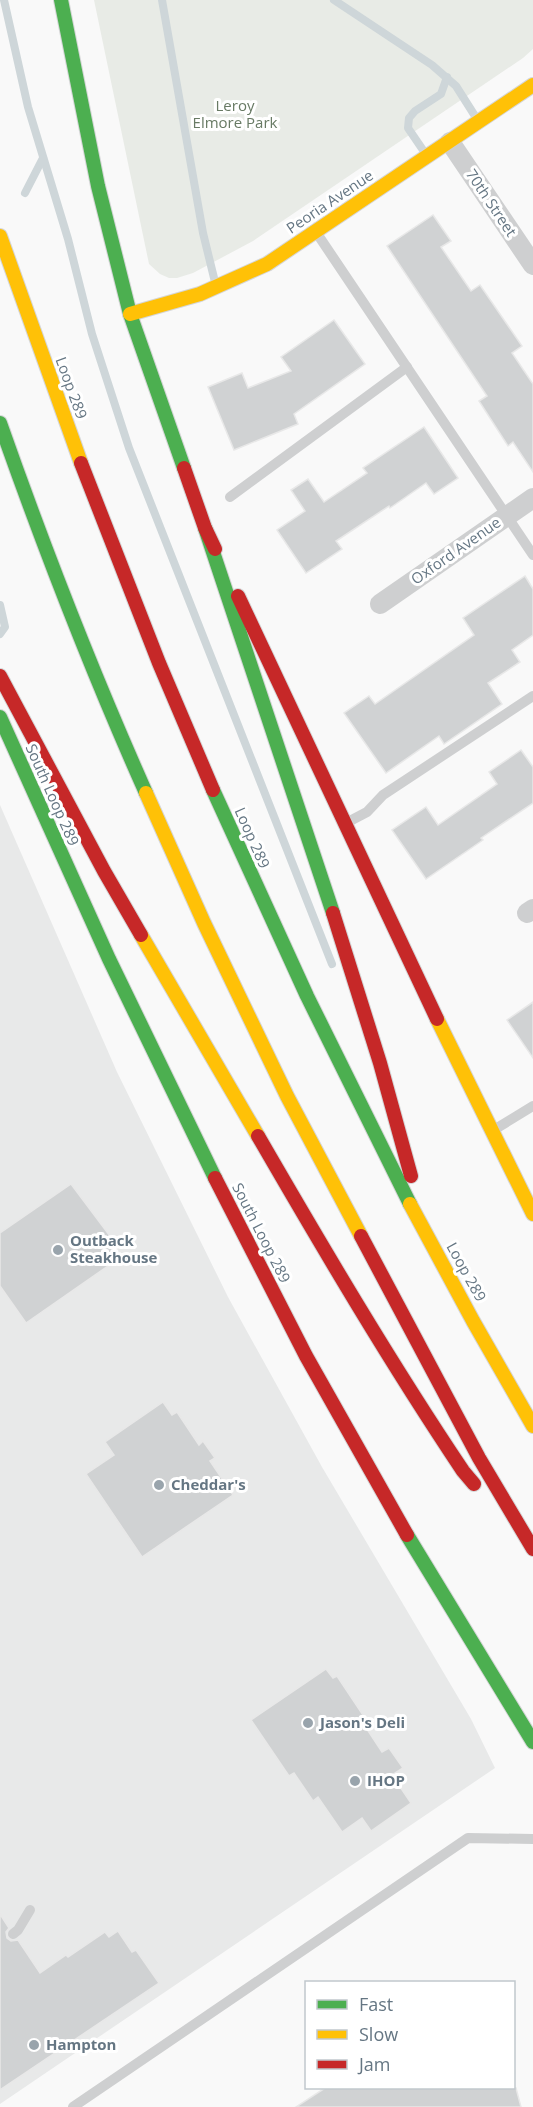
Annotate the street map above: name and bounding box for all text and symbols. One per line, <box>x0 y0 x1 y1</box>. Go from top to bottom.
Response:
park label: Leroy Elmore Park <box>193 95 278 132</box>
street label: Peoria Avenue <box>282 165 377 238</box>
street label: 70th Street <box>462 165 522 240</box>
street label: Loop 289 <box>51 354 92 421</box>
street label: Oxford Avenue <box>407 512 504 588</box>
street label: South Loop 289 <box>21 740 84 849</box>
street label: Loop 289 <box>231 804 275 871</box>
street label: South Loop 289 <box>228 1179 296 1286</box>
place label: Outback Steakhouse <box>70 1230 157 1267</box>
street label: Loop 289 <box>442 1238 491 1305</box>
marker: Outback Steakhouse <box>51 1243 65 1257</box>
place label: Cheddar's <box>171 1474 246 1494</box>
marker: Cheddar's <box>152 1478 166 1492</box>
place label: Jason's Deli <box>318 1712 405 1732</box>
marker: Jason's Deli <box>301 1716 315 1730</box>
place label: IHOP <box>367 1770 405 1790</box>
marker: IHOP <box>348 1774 362 1788</box>
legend <box>305 1981 515 2089</box>
text: Fast <box>359 1992 393 2016</box>
text: Slow <box>359 2022 398 2046</box>
place label: Hampton <box>46 2034 116 2054</box>
marker: Hampton <box>27 2038 41 2052</box>
text: Jam <box>357 2052 391 2076</box>

